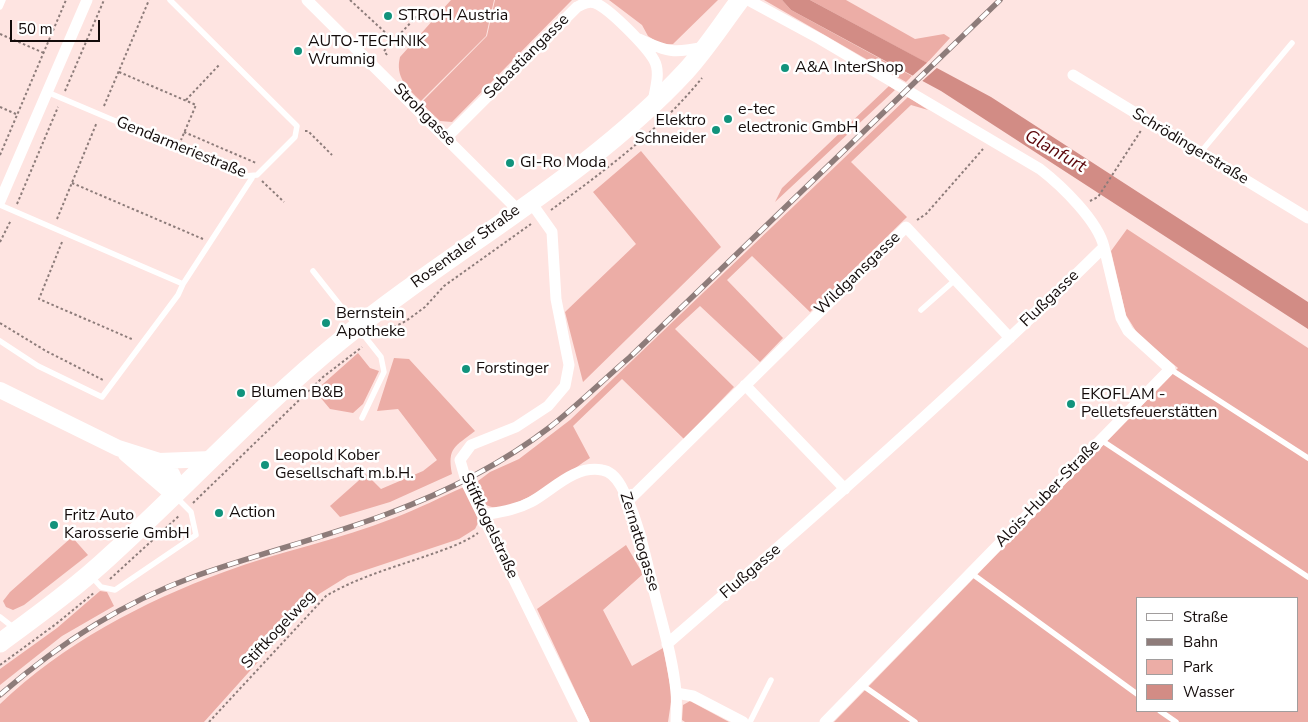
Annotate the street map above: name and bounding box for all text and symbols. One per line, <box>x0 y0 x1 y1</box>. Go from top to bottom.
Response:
place label: STROH Austria <box>398 6 508 26</box>
scale bar <box>12 10 102 42</box>
marker: STROH Austria <box>382 10 394 22</box>
street label: Sebastiangasse <box>480 10 574 104</box>
text: 50 m <box>18 19 53 39</box>
place label: AUTO-TECHNIK Wrumnig <box>308 32 426 70</box>
marker: AUTO-TECHNIK Wrumnig <box>292 45 304 57</box>
place label: A&A InterShop <box>795 58 904 78</box>
marker: A&A InterShop <box>779 62 791 74</box>
street label: Strohgasse <box>389 80 459 150</box>
place label: e-tec electronic GmbH <box>738 100 858 138</box>
street label: Schrödingerstraße <box>1128 105 1252 189</box>
place label: Elektro Schneider <box>635 111 706 149</box>
street label: Gendarmeriestraße <box>113 113 249 183</box>
marker: e-tec electronic GmbH <box>722 113 734 125</box>
marker: Elektro Schneider <box>710 124 722 136</box>
water label: Glanfurt <box>1020 126 1090 178</box>
place label: GI-Ro Moda <box>520 153 606 173</box>
marker: GI-Ro Moda <box>504 157 516 169</box>
street label: Rosentaler Straße <box>408 201 524 293</box>
street label: Wildgansgasse <box>811 228 905 320</box>
street label: Flußgasse <box>1017 266 1083 332</box>
place label: Bernstein Apotheke <box>336 304 405 342</box>
marker: Bernstein Apotheke <box>320 317 332 329</box>
place label: Forstinger <box>476 359 549 379</box>
marker: Forstinger <box>460 363 472 375</box>
place label: Blumen B&B <box>251 383 344 403</box>
place label: EKOFLAM - Pelletsfeuerstätten <box>1081 385 1217 423</box>
marker: Blumen B&B <box>235 387 247 399</box>
marker: EKOFLAM - Pelletsfeuerstätten <box>1065 398 1077 410</box>
street label: Alois-Huber-Straße <box>992 436 1104 552</box>
place label: Leopold Kober Gesellschaft m.b.H. <box>275 446 414 484</box>
marker: Leopold Kober Gesellschaft m.b.H. <box>259 459 271 471</box>
street label: Stiftkogelstraße <box>456 470 522 582</box>
street label: Zernattogasse <box>615 490 663 594</box>
place label: Action <box>229 503 275 523</box>
place label: Fritz Auto Karosserie GmbH <box>64 506 190 544</box>
marker: Action <box>213 507 225 519</box>
marker: Fritz Auto Karosserie GmbH <box>48 519 60 531</box>
street label: Flußgasse <box>717 540 785 604</box>
street label: Stiftkogelweg <box>238 587 320 673</box>
legend <box>1136 597 1298 712</box>
text: Straße <box>1183 607 1228 627</box>
text: Bahn <box>1183 632 1218 652</box>
text: Park <box>1183 657 1213 677</box>
text: Wasser <box>1183 682 1234 702</box>

